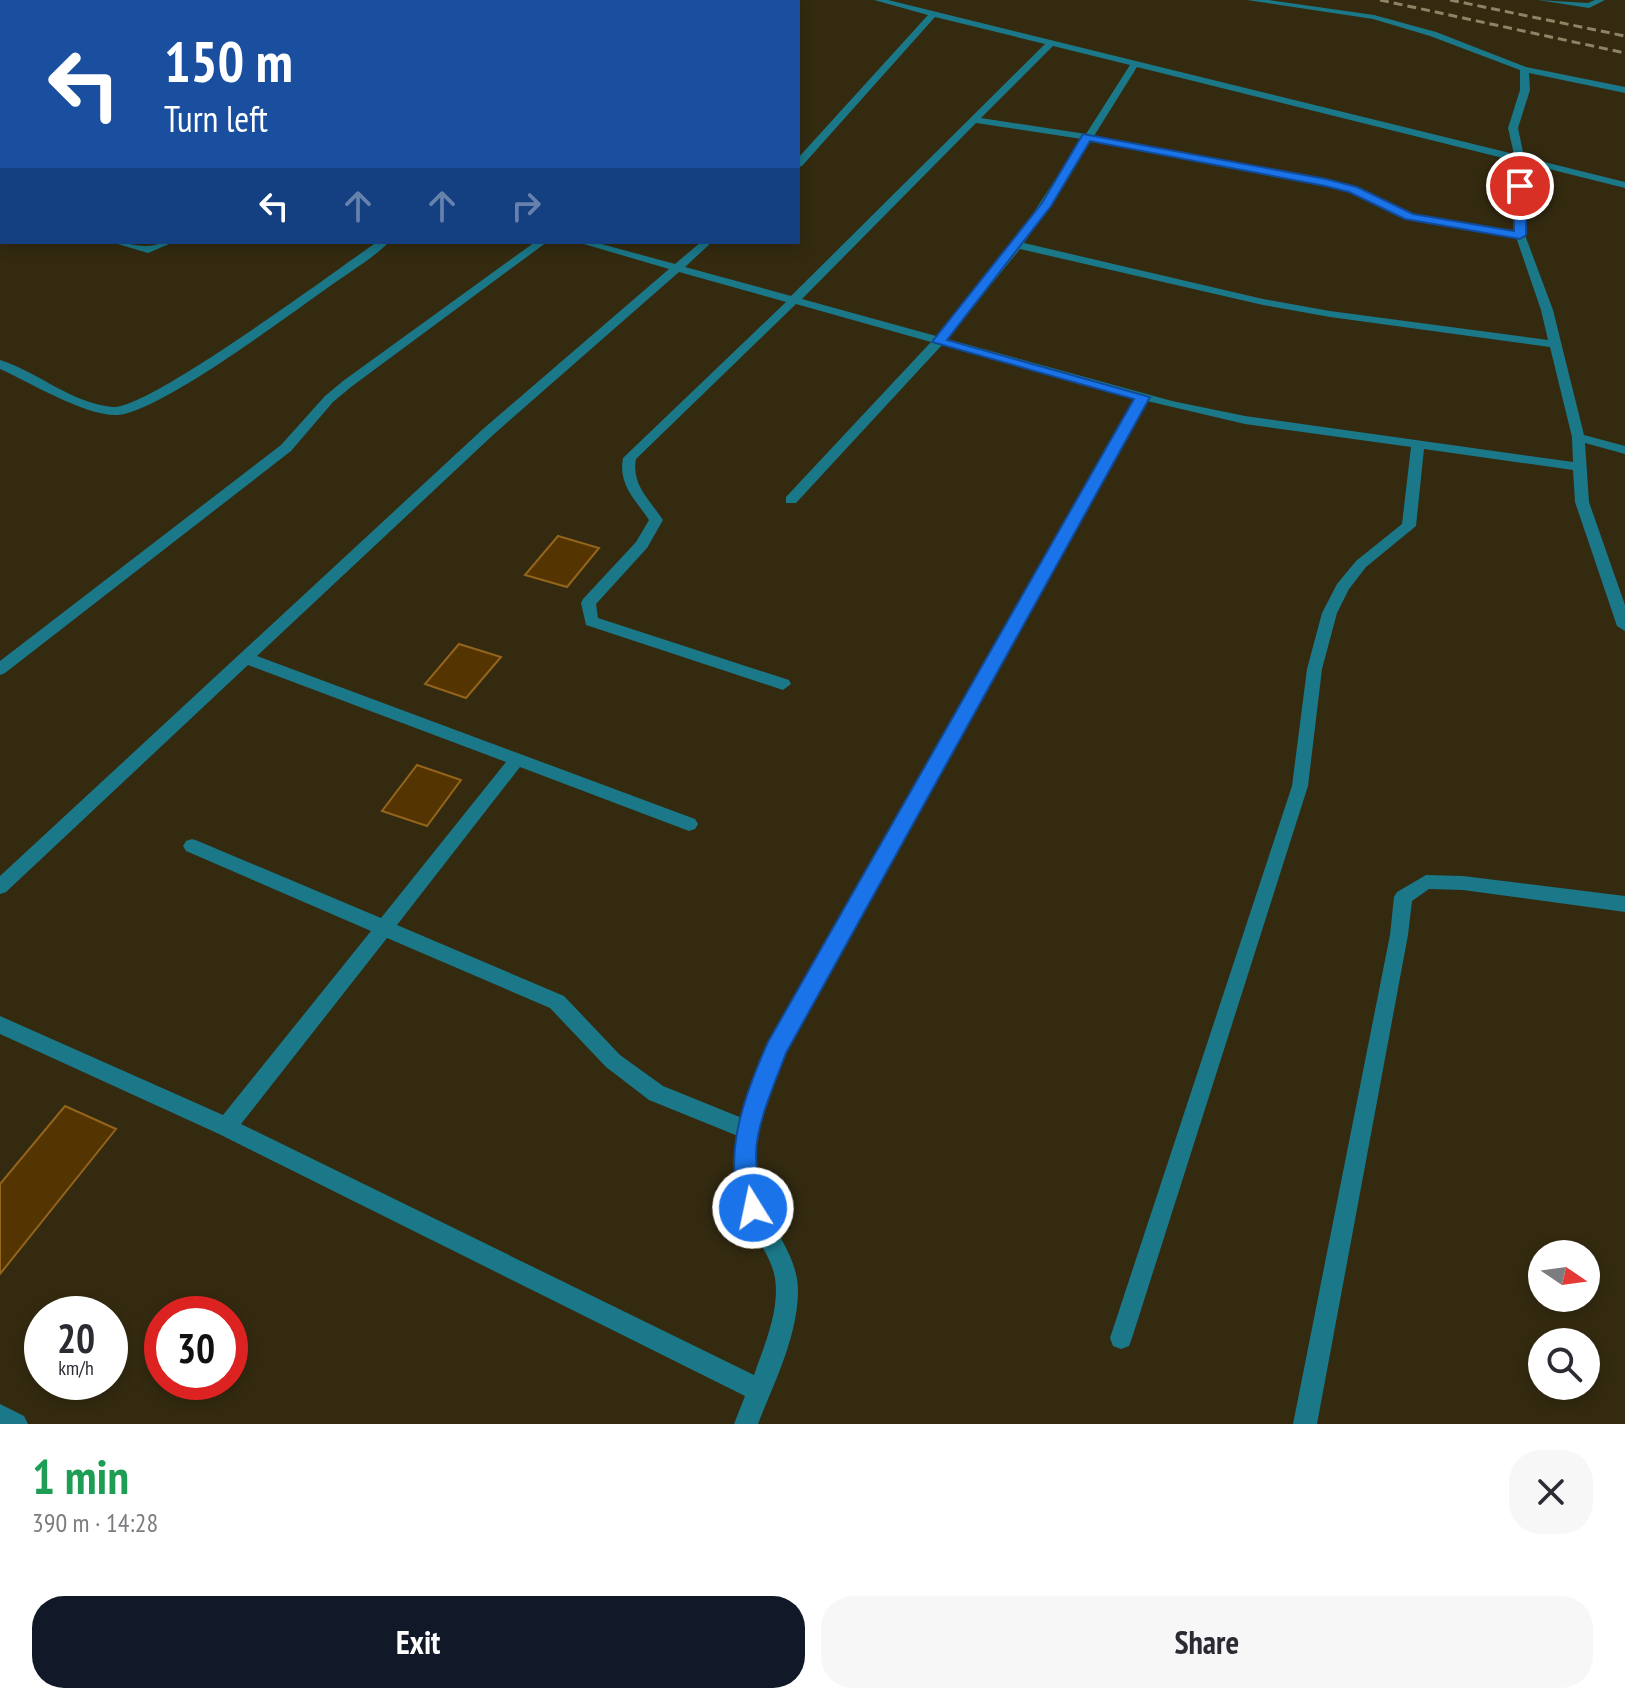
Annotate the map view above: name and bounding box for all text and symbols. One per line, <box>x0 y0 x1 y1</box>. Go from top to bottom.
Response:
text: 150 m <box>164 25 293 97</box>
icon: left <box>32 32 136 136</box>
text: Turn left <box>164 95 268 142</box>
pin <box>1486 152 1554 220</box>
icon: arrive <box>1498 164 1542 208</box>
icon: left <box>252 184 296 228</box>
icon: ahead <box>336 184 380 228</box>
icon: ahead <box>420 184 464 228</box>
icon: right <box>504 184 548 228</box>
position arrow <box>711 1166 795 1250</box>
north arrow <box>1528 1240 1600 1312</box>
map controls <box>1528 1240 1600 1400</box>
speed limit sign: 30 <box>144 1296 248 1400</box>
text: 20 <box>57 1312 95 1364</box>
button: search <box>1528 1328 1600 1400</box>
text: km/h <box>58 1355 94 1381</box>
text: 1 min <box>32 1445 129 1507</box>
button: close <box>1509 1450 1593 1534</box>
text: 390 m · 14:28 <box>32 1506 158 1539</box>
button: Exit <box>32 1596 805 1688</box>
button: Share <box>821 1596 1593 1688</box>

